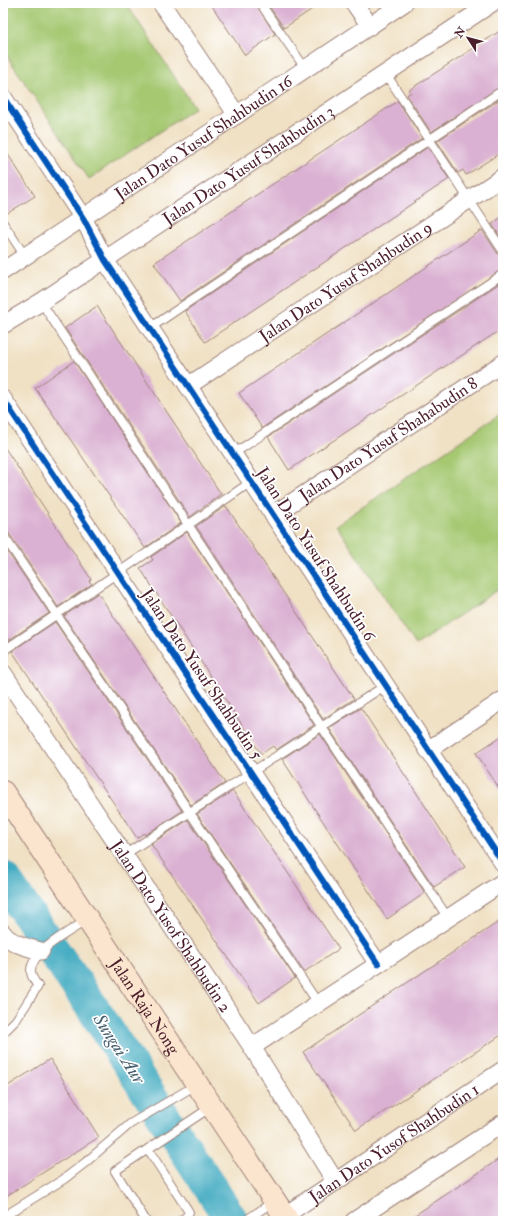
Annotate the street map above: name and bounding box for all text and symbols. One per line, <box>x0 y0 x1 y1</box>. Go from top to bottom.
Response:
north arrow <box>448 18 488 58</box>
text: N <box>452 24 469 41</box>
street label: Jalan Dato Yusuf Shahbudin 16 <box>110 69 297 205</box>
street label: Jalan Dato Yusuf Shahbudin 3 <box>158 100 338 230</box>
street label: Jalan Dato Yusuf Shahbudin 9 <box>254 217 436 348</box>
street label: Jalan Dato Yusuf Shahabudin 8 <box>294 372 481 507</box>
street label: Jalan Dato Yusuf Shahbudin 6 <box>250 462 381 647</box>
street label: Jalan Dato Yusuf Shahbudin 5 <box>135 584 267 765</box>
street label: Jalan Dato Yusof Shahbudin 2 <box>105 835 237 1017</box>
street label: Jalan Raja Nong <box>104 953 185 1059</box>
water label: Sungai Aur <box>87 1009 151 1089</box>
street label: Jalan Dato Yusof Shahbudin 1 <box>304 1079 483 1208</box>

